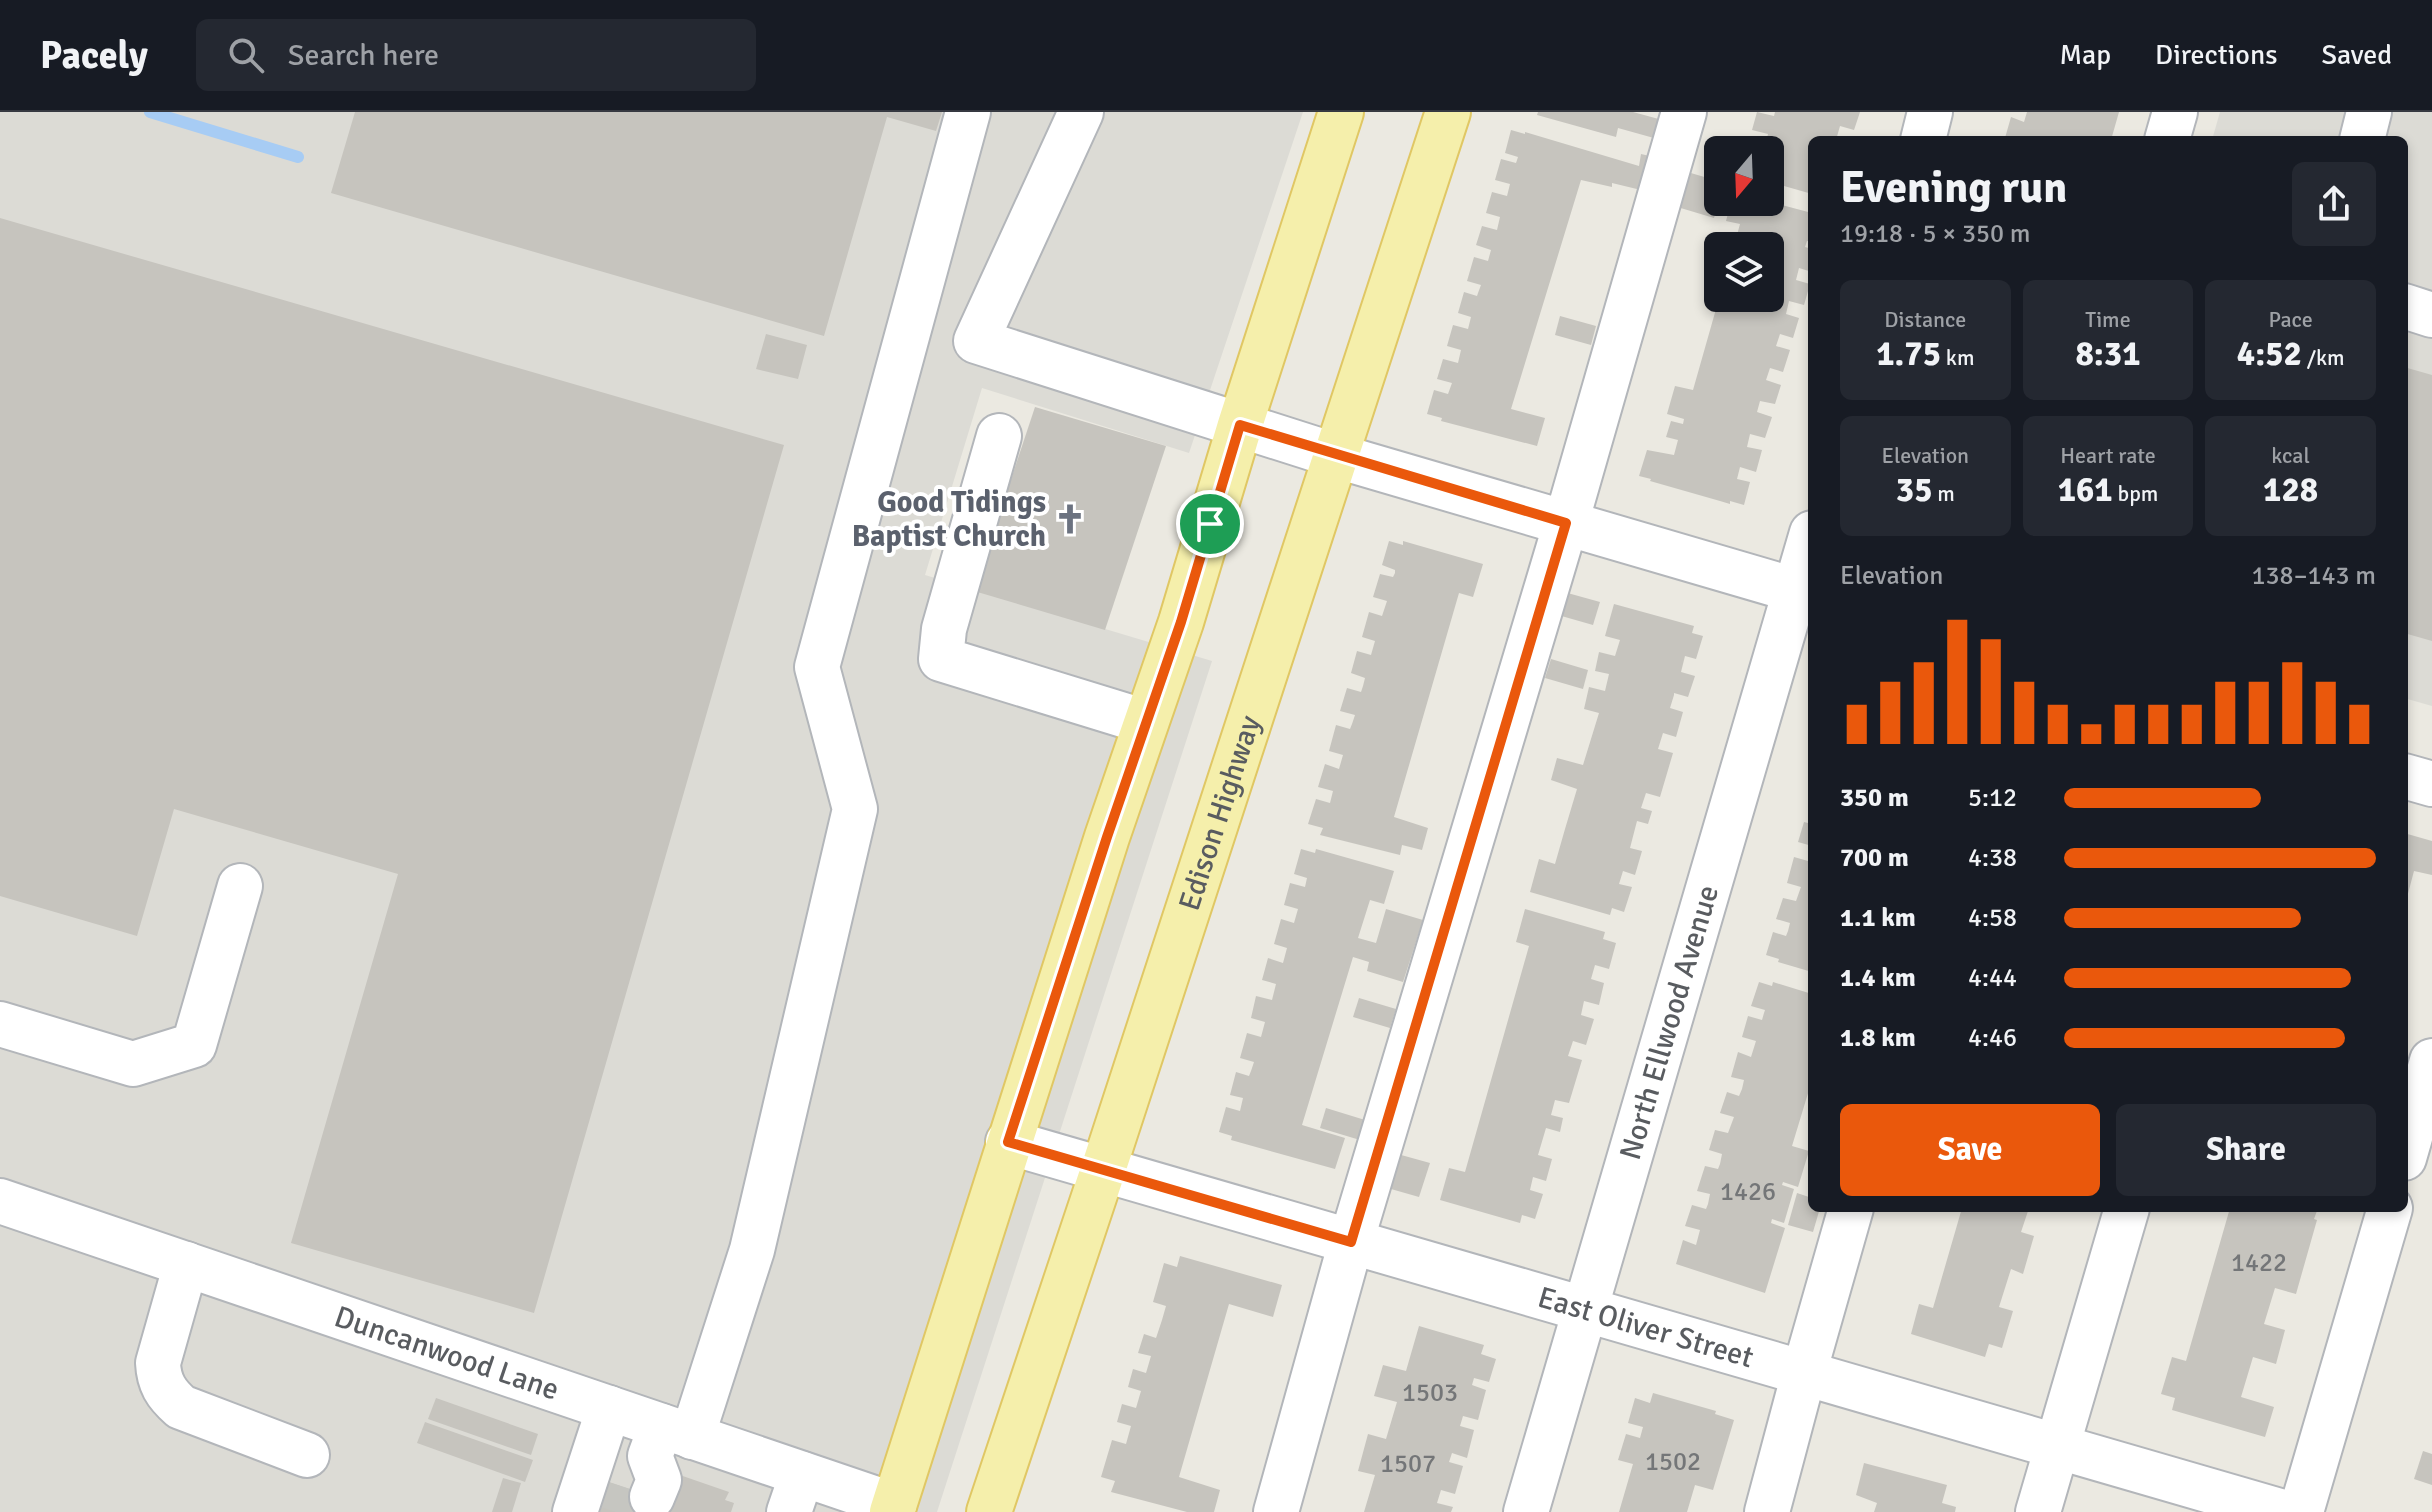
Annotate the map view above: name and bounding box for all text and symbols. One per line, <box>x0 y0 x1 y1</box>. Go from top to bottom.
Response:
search box <box>196 19 756 91</box>
text: Pacely <box>40 32 148 79</box>
icon: search <box>224 33 268 77</box>
text: Search here <box>288 37 439 74</box>
text: Map <box>2059 38 2111 72</box>
text: Directions <box>2155 38 2277 72</box>
text: Saved <box>2321 38 2392 72</box>
north arrow <box>1704 136 1784 216</box>
map controls <box>1704 136 1784 312</box>
text: Evening run <box>1840 161 2067 215</box>
button: share <box>2292 162 2376 246</box>
text: 19:18 · 5 × 350 m <box>1840 218 2031 250</box>
button: layers <box>1704 232 1784 312</box>
text: Distance <box>1884 306 1966 333</box>
text: Time <box>2085 306 2131 333</box>
text: Pace <box>2269 306 2313 333</box>
text: 1.75 <box>1876 333 1941 375</box>
text: 8:31 <box>2075 333 2141 375</box>
text: 4:52 <box>2237 333 2302 375</box>
text: km <box>1941 344 1974 371</box>
text: /km <box>2302 344 2345 371</box>
text: Elevation <box>1882 442 1969 469</box>
text: Heart rate <box>2060 442 2156 469</box>
text: kcal <box>2271 442 2310 469</box>
text: 35 <box>1896 469 1933 511</box>
text: 161 <box>2058 469 2113 511</box>
text: 128 <box>2263 469 2318 511</box>
text: m <box>1933 480 1955 507</box>
text: bpm <box>2113 480 2158 507</box>
place label: Good Tidings Baptist Church <box>852 484 1046 555</box>
pin <box>1176 490 1244 558</box>
church icon: Good Tidings Baptist Church <box>1053 502 1087 536</box>
icon: arrive <box>1188 502 1232 546</box>
text: Elevation <box>1840 560 1944 592</box>
text: 138–143 m <box>2252 560 2376 592</box>
street label: Edison Highway <box>1170 711 1268 915</box>
text: 350 m <box>1840 782 1909 814</box>
text: 5:12 <box>1968 782 2017 814</box>
text: 700 m <box>1840 842 1909 874</box>
text: 4:38 <box>1968 842 2017 874</box>
street label: North Ellwood Avenue <box>1611 881 1727 1164</box>
text: 1.1 km <box>1840 902 1916 934</box>
text: 4:58 <box>1968 902 2017 934</box>
text: 1.4 km <box>1840 962 1916 994</box>
text: 4:44 <box>1968 962 2017 994</box>
text: 1.8 km <box>1840 1022 1916 1054</box>
text: 4:46 <box>1968 1022 2017 1054</box>
button: Save <box>1840 1104 2100 1196</box>
button: Share <box>2116 1104 2376 1196</box>
house number: 1426 <box>1720 1176 1776 1208</box>
house number: 1422 <box>2231 1247 2287 1279</box>
street label: East Oliver Street <box>1534 1278 1758 1376</box>
street label: Duncanwood Lane <box>330 1298 564 1408</box>
house number: 1503 <box>1402 1377 1458 1409</box>
house number: 1502 <box>1645 1446 1701 1478</box>
house number: 1507 <box>1380 1448 1436 1480</box>

